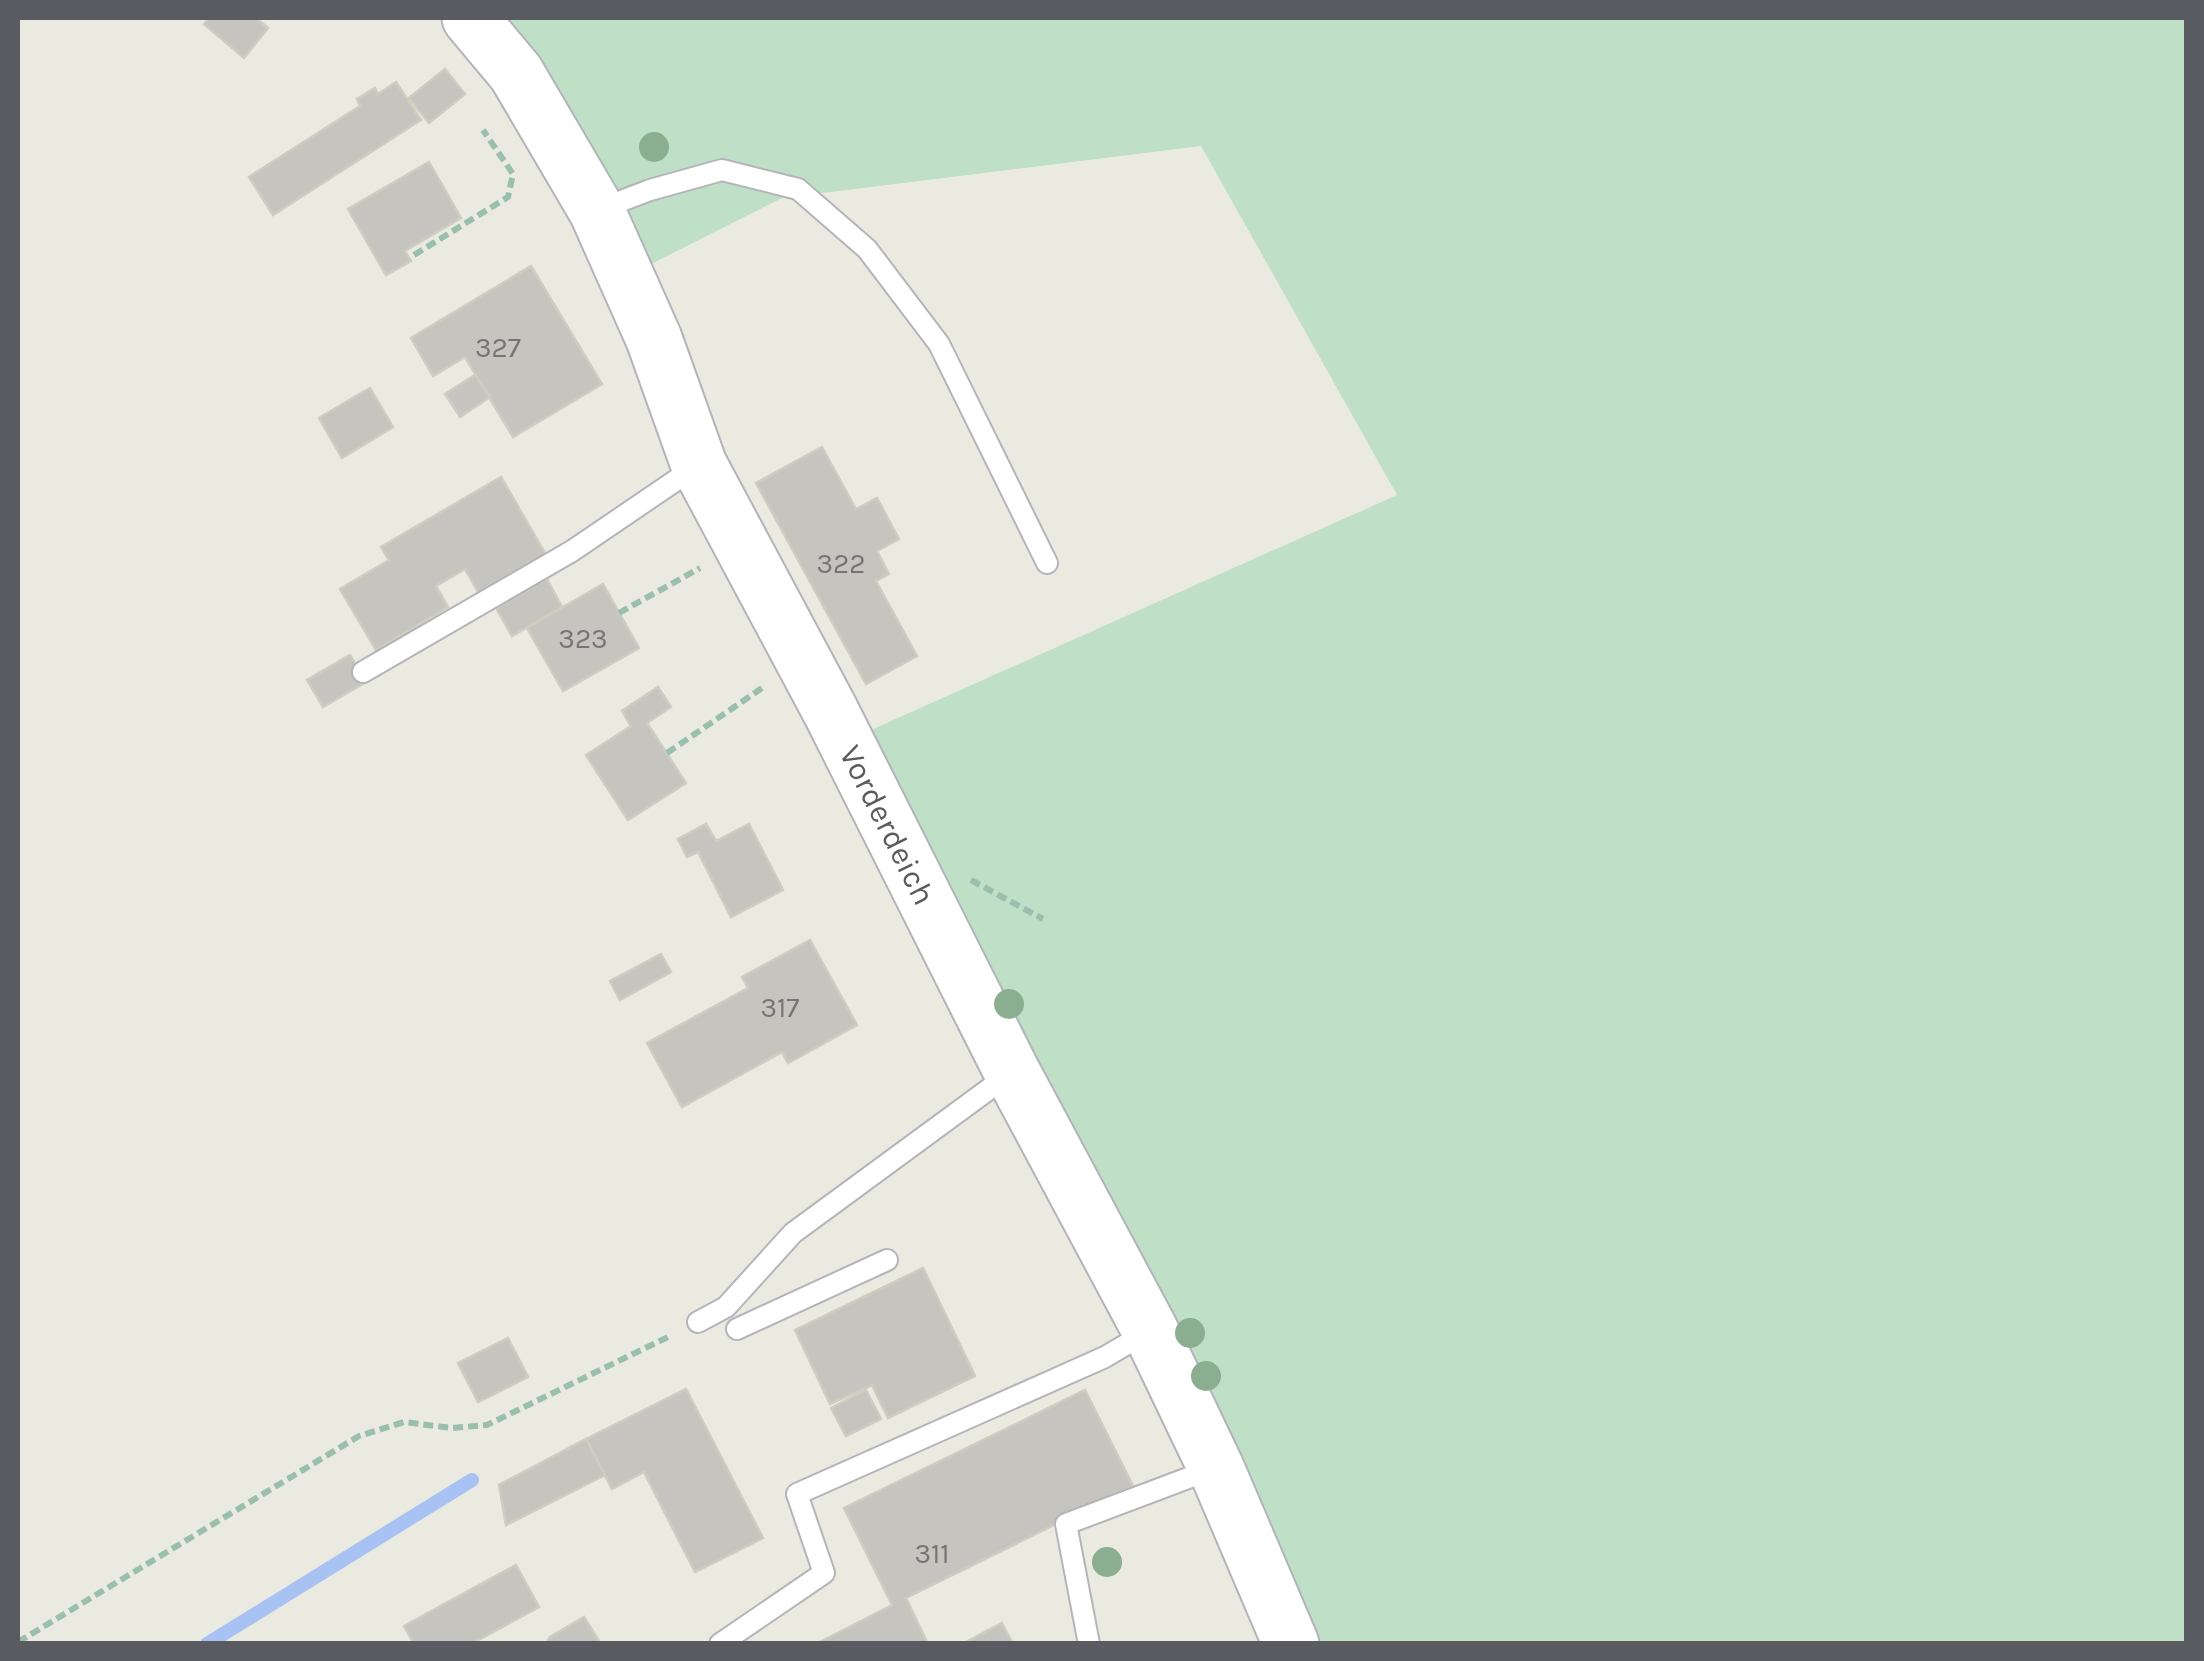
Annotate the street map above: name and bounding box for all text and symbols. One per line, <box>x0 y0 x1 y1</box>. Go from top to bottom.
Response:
house number: 327 <box>475 331 521 364</box>
house number: 322 <box>817 547 866 580</box>
house number: 323 <box>558 622 608 655</box>
street label: Vorderdeich <box>832 739 943 911</box>
house number: 317 <box>761 991 799 1024</box>
house number: 311 <box>914 1537 950 1570</box>

